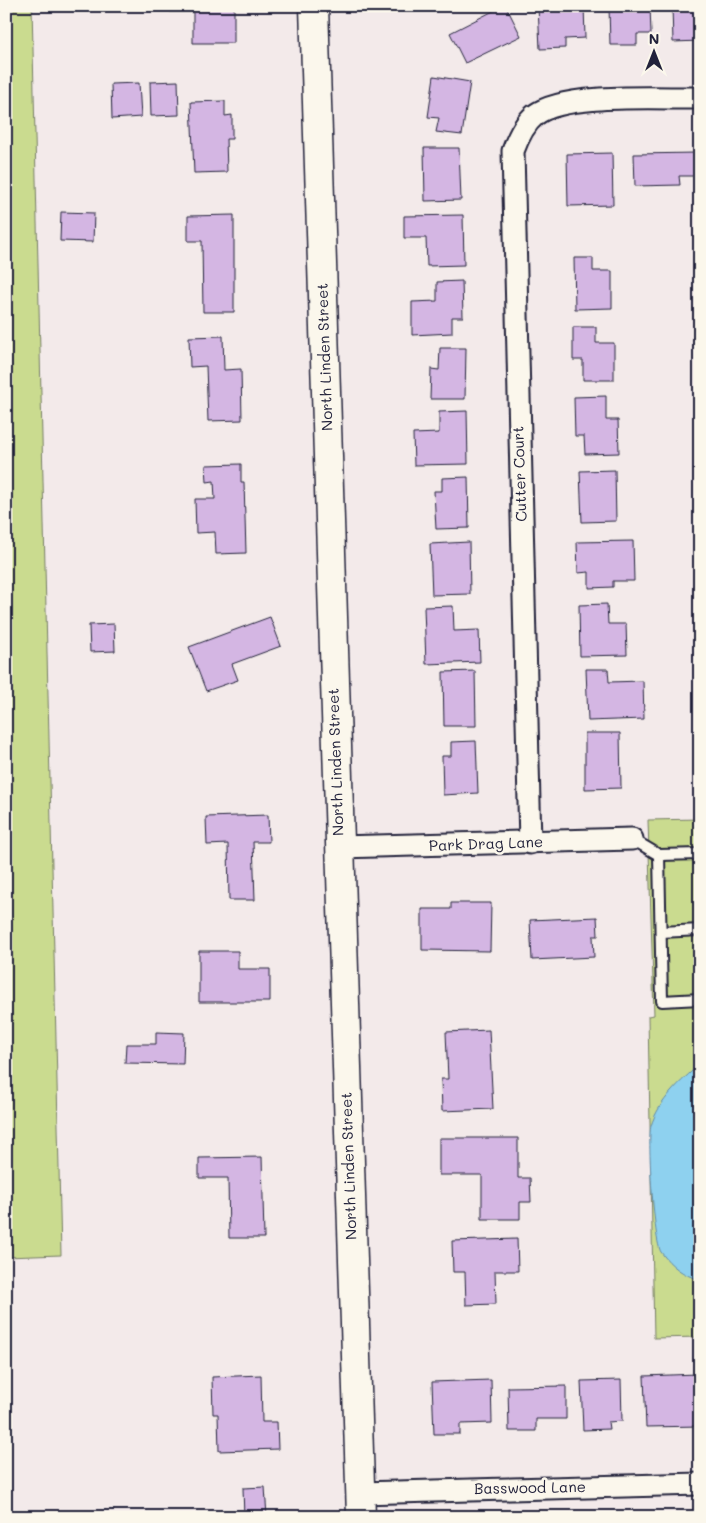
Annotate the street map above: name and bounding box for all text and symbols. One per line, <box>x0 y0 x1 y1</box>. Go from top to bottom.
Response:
north arrow <box>628 28 678 78</box>
text: N <box>649 29 659 48</box>
street label: North Linden Street <box>311 283 337 431</box>
street label: Cutter Court <box>507 426 531 522</box>
street label: North Linden Street <box>322 688 348 836</box>
street label: Park Drag Lane <box>428 831 543 855</box>
street label: North Linden Street <box>335 1092 361 1240</box>
street label: Basswood Lane <box>474 1476 586 1498</box>

